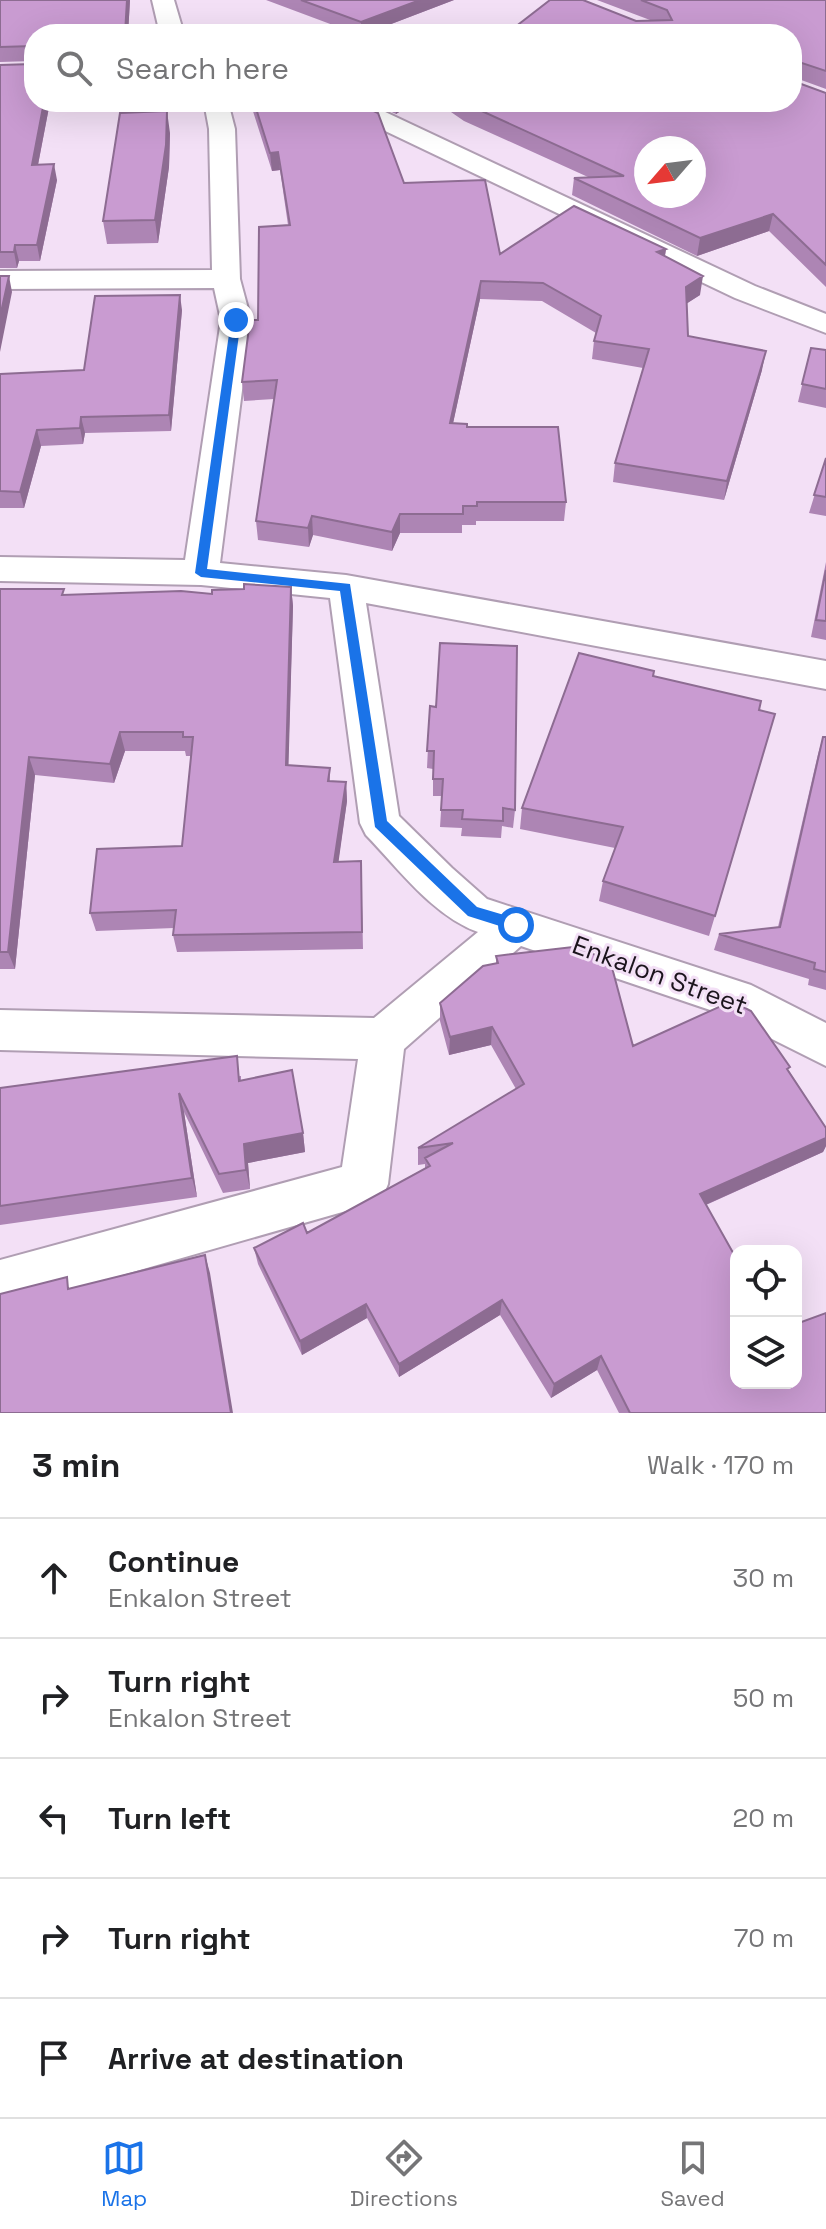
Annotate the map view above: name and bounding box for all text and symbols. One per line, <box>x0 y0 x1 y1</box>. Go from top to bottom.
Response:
search box <box>24 24 802 112</box>
icon: search <box>52 46 96 90</box>
text: Search here <box>116 49 289 88</box>
north arrow <box>634 136 706 208</box>
route end <box>218 302 254 338</box>
route start <box>498 907 534 943</box>
street label: Enkalon Street <box>568 928 752 1022</box>
map controls <box>730 1245 802 1389</box>
button: locate <box>730 1245 802 1317</box>
button: layers <box>730 1317 802 1389</box>
text: 3 min <box>32 1444 120 1487</box>
text: Walk · 170 m <box>647 1448 794 1482</box>
text: Continue <box>108 1542 239 1581</box>
icon: ahead <box>32 1556 76 1600</box>
text: 30 m <box>733 1561 794 1595</box>
text: Enkalon Street <box>108 1581 292 1615</box>
text: Turn right <box>108 1662 251 1701</box>
icon: right <box>32 1676 76 1720</box>
text: 50 m <box>733 1681 794 1715</box>
text: Enkalon Street <box>108 1701 292 1735</box>
icon: left <box>32 1796 76 1840</box>
text: Turn left <box>108 1799 231 1838</box>
text: 20 m <box>733 1801 794 1835</box>
icon: right <box>32 1916 76 1960</box>
text: Turn right <box>108 1919 251 1958</box>
text: 70 m <box>734 1921 794 1955</box>
icon: arrive <box>32 2036 76 2080</box>
text: Arrive at destination <box>108 2039 404 2078</box>
tab: Map <box>101 2136 147 2212</box>
tab: Directions <box>350 2136 458 2212</box>
tab: Saved <box>660 2136 725 2212</box>

